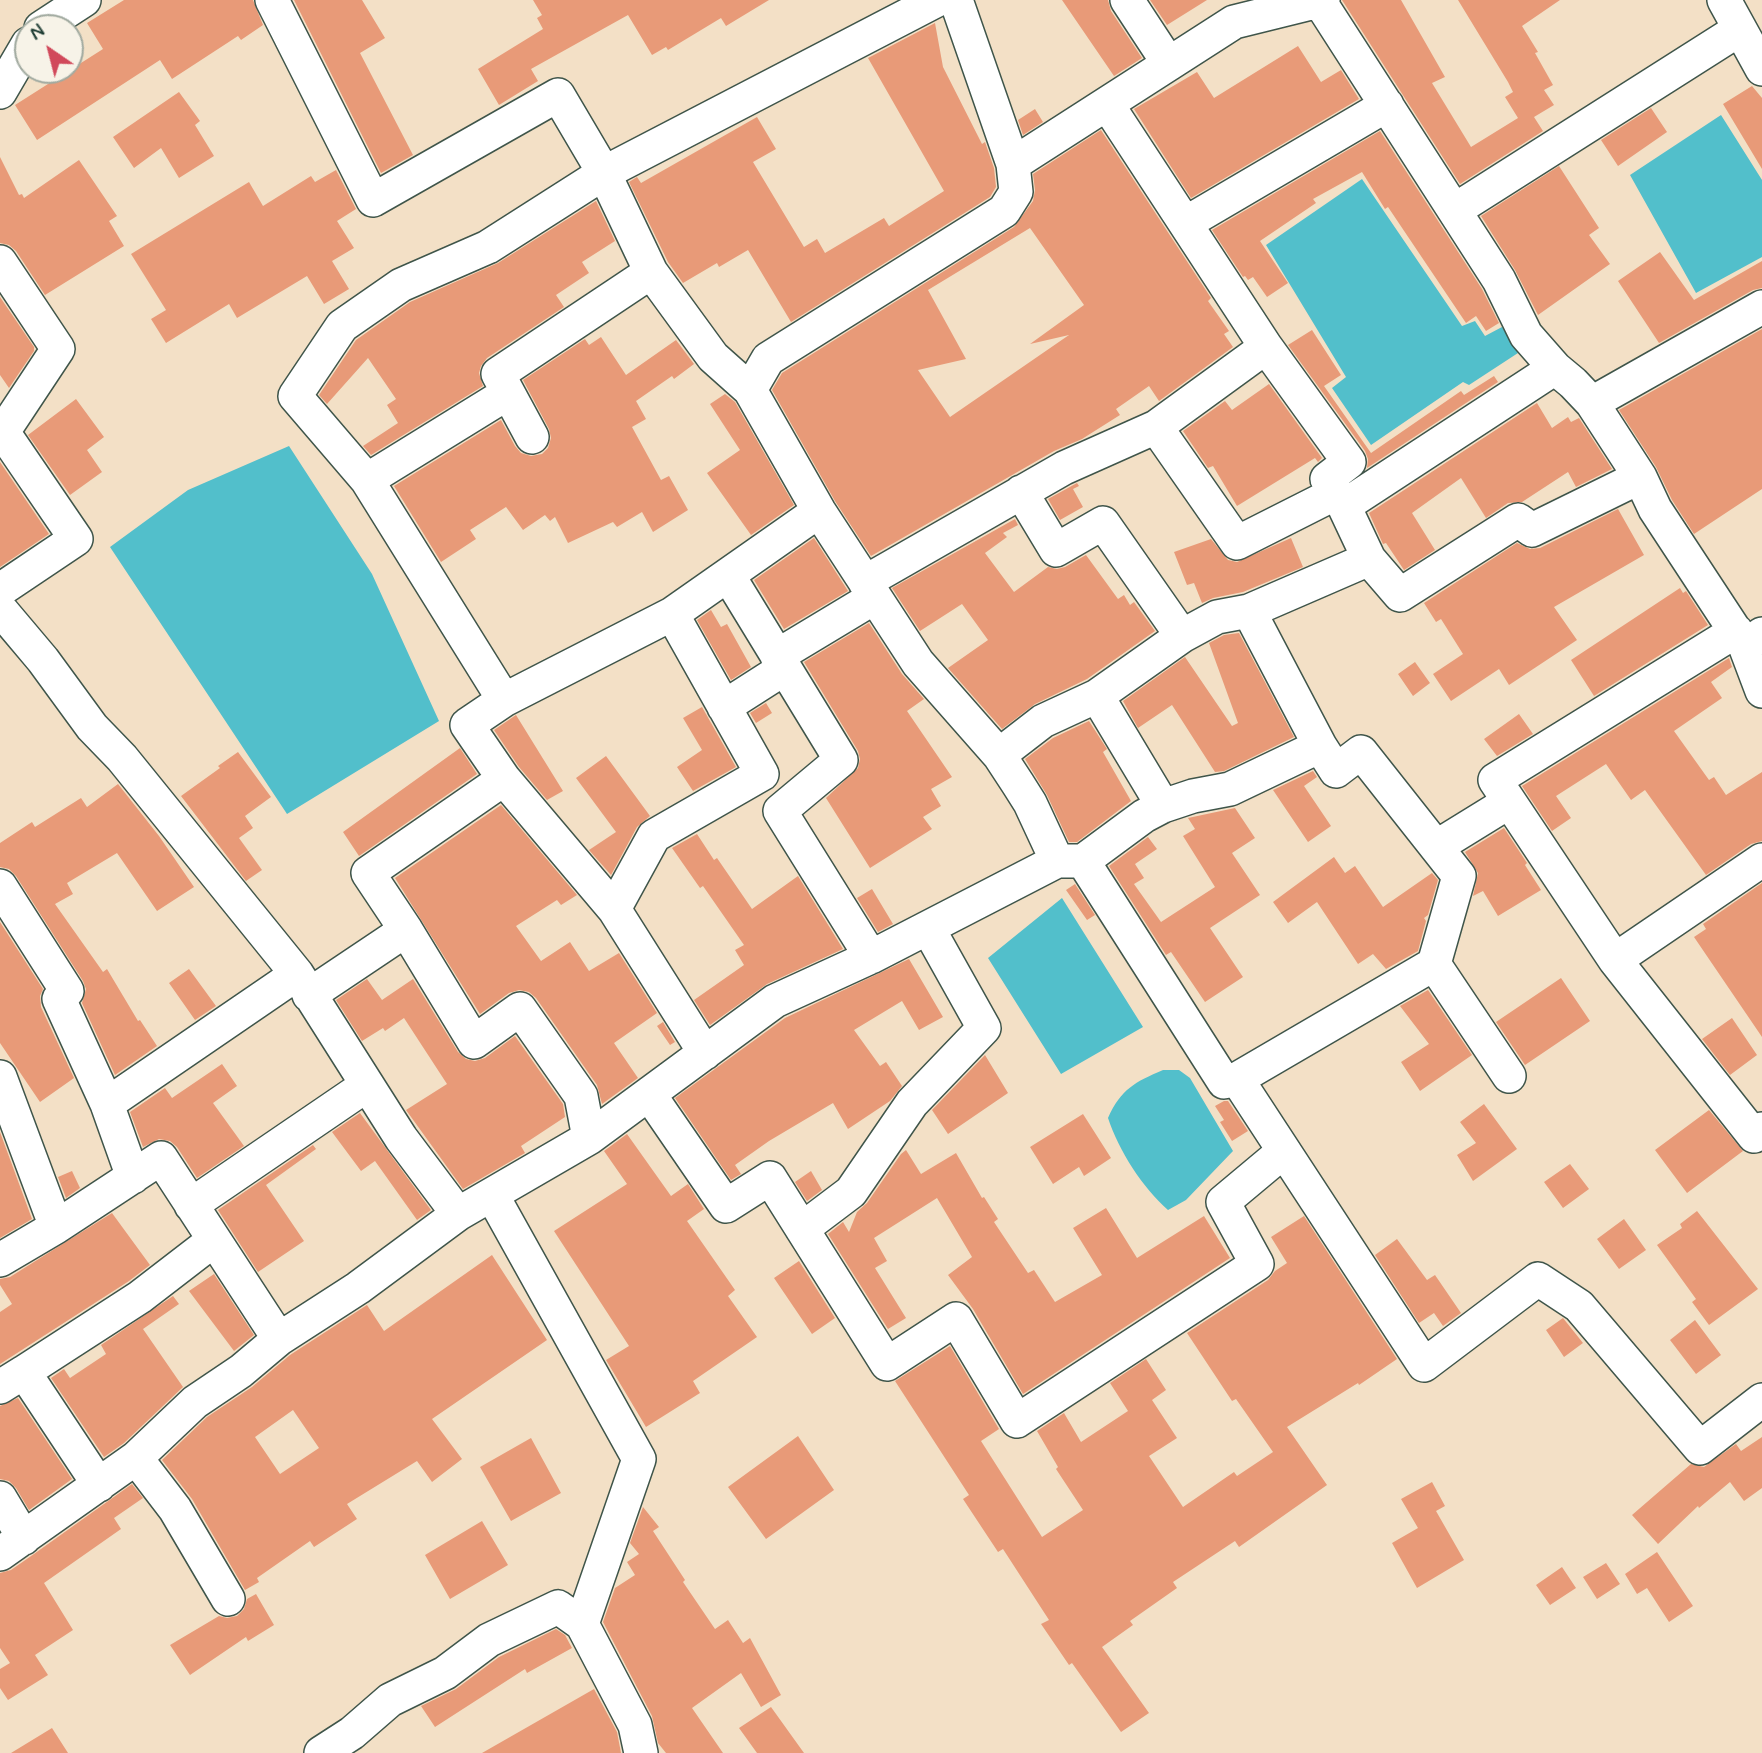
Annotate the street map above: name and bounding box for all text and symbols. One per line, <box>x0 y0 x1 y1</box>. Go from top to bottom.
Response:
north arrow <box>14 14 84 84</box>
text: N <box>25 19 50 47</box>

